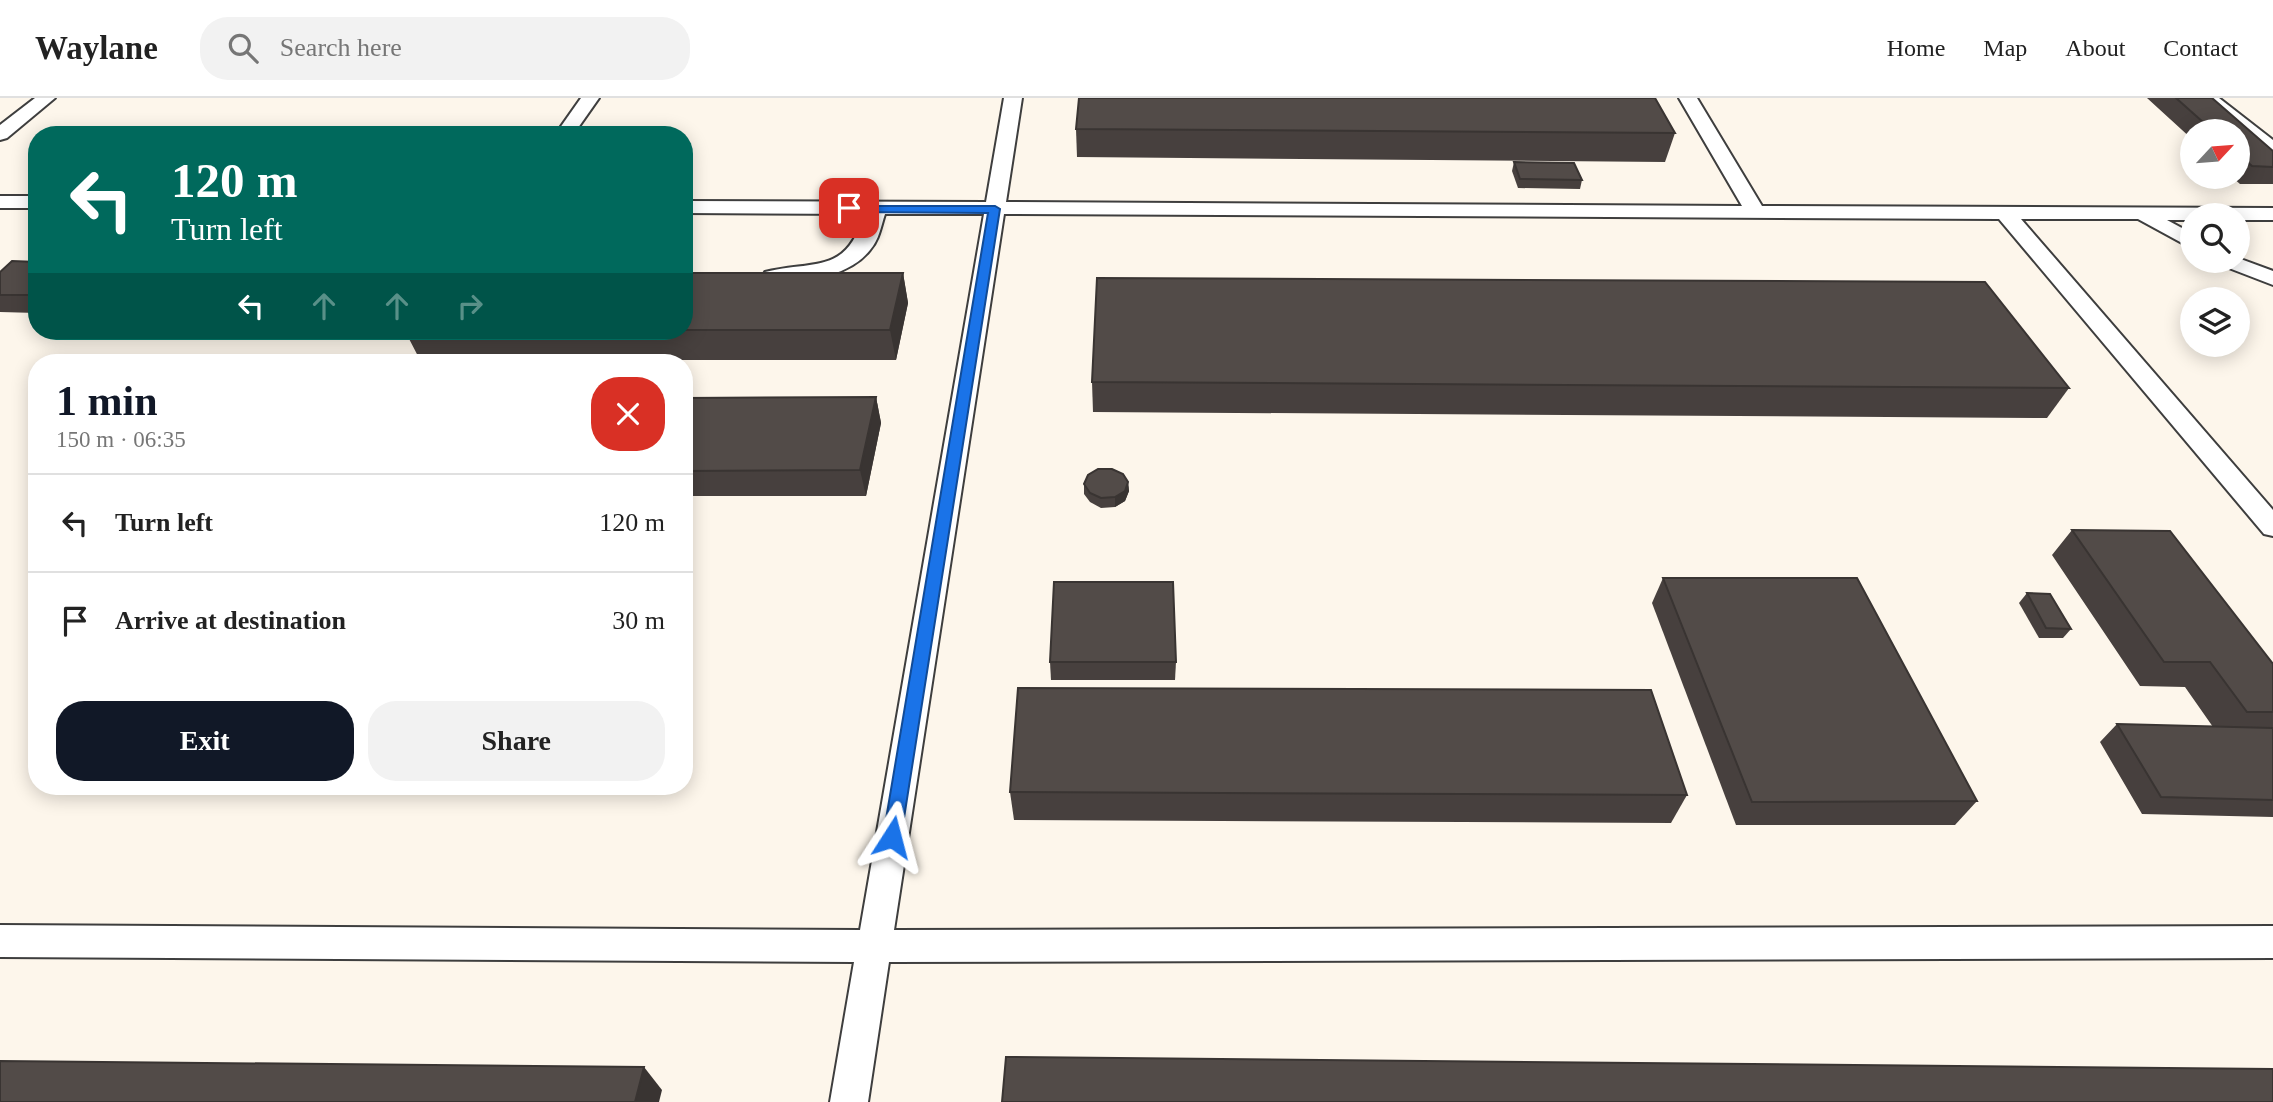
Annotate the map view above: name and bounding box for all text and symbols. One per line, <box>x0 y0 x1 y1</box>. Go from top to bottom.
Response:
search box <box>200 17 690 80</box>
icon: search <box>224 29 262 67</box>
text: Waylane <box>35 30 158 66</box>
text: Search here <box>280 33 402 62</box>
text: Home <box>1887 35 1945 61</box>
text: Map <box>1983 35 2027 61</box>
text: About <box>2065 35 2125 61</box>
text: Contact <box>2163 35 2238 61</box>
north arrow <box>2180 119 2250 189</box>
map controls <box>2180 119 2250 357</box>
text: 120 m <box>171 153 298 208</box>
icon: left <box>56 154 147 245</box>
pin <box>819 178 879 238</box>
icon: arrive <box>830 189 868 227</box>
button: search <box>2180 203 2250 273</box>
text: Turn left <box>171 211 283 247</box>
icon: left <box>232 287 270 325</box>
icon: ahead <box>305 287 343 325</box>
icon: ahead <box>378 287 416 325</box>
icon: right <box>451 287 489 325</box>
button: layers <box>2180 287 2250 357</box>
button: close <box>591 377 665 451</box>
text: 1 min <box>56 378 158 424</box>
text: 150 m · 06:35 <box>56 427 186 452</box>
icon: left <box>56 504 94 542</box>
text: Turn left <box>115 508 213 537</box>
text: 120 m <box>599 508 665 537</box>
icon: arrive <box>56 602 94 640</box>
text: Arrive at destination <box>115 606 346 635</box>
text: 30 m <box>612 606 665 635</box>
button: Exit <box>56 701 354 781</box>
button: Share <box>368 701 665 781</box>
position arrow <box>855 800 929 874</box>

